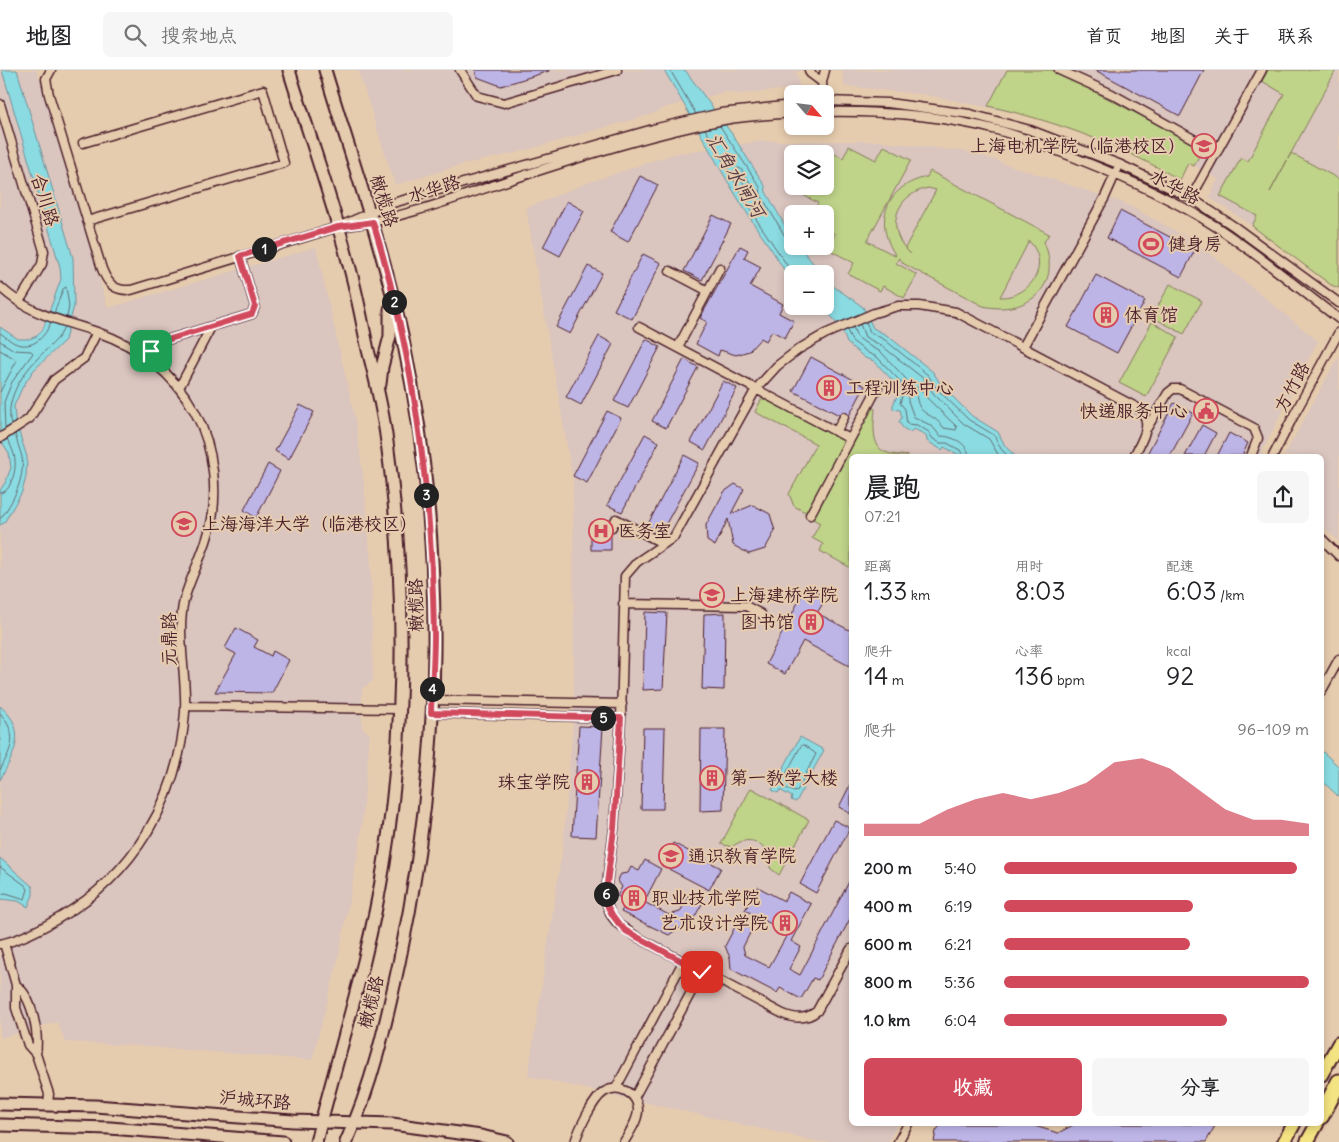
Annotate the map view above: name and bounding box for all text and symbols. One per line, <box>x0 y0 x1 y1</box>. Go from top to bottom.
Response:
search box <box>103 12 453 57</box>
text: 地图 <box>25 20 73 50</box>
icon: search <box>121 21 149 49</box>
text: 搜索地点 <box>161 23 237 47</box>
text: 首页 <box>1086 24 1122 47</box>
text: 地图 <box>1150 24 1186 47</box>
text: 关于 <box>1214 24 1250 47</box>
text: 联系 <box>1278 24 1314 47</box>
north arrow <box>784 85 834 135</box>
map controls <box>784 85 834 315</box>
water label: 汇角水闸河 <box>701 128 772 224</box>
school or university icon: 上海电机学院（临港校区） <box>1191 133 1217 159</box>
place label: 上海电机学院（临港校区） <box>970 134 1186 157</box>
button: layers <box>784 145 834 195</box>
street label: 水华路 <box>1146 164 1204 209</box>
street label: 水华路 <box>405 170 463 207</box>
street label: 合川路 <box>27 171 64 229</box>
street label: 橄榄路 <box>365 172 404 230</box>
button: + <box>784 205 834 255</box>
sports icon: 健身房 <box>1138 231 1164 257</box>
place label: 健身房 <box>1168 232 1222 255</box>
pin: 1 <box>252 236 276 262</box>
text: 1 <box>262 240 267 258</box>
button: − <box>784 265 834 315</box>
pin: 2 <box>382 290 406 314</box>
text: 2 <box>391 293 398 311</box>
building icon: 体育馆 <box>1093 302 1119 328</box>
place label: 体育馆 <box>1124 303 1178 326</box>
pin <box>130 330 172 372</box>
icon: arrive <box>137 337 165 365</box>
street label: 方竹路 <box>1269 358 1314 416</box>
building icon: 工程训练中心 <box>816 375 842 401</box>
place label: 工程训练中心 <box>846 376 954 399</box>
public building icon: 快递服务中心 <box>1193 398 1219 424</box>
place label: 快递服务中心 <box>1080 399 1188 422</box>
text: 晨跑 <box>864 469 920 505</box>
button: share <box>1257 471 1309 523</box>
pin: 3 <box>414 482 438 508</box>
text: 3 <box>423 486 430 504</box>
text: 07:21 <box>864 506 901 526</box>
school or university icon: 上海海洋大学（临港校区） <box>171 511 197 537</box>
place label: 上海海洋大学（临港校区） <box>202 512 418 535</box>
hospital icon: 医务室 <box>588 518 614 544</box>
place label: 医务室 <box>618 519 672 542</box>
text: 距离 <box>864 557 892 575</box>
text: 用时 <box>1015 557 1043 575</box>
text: 配速 <box>1166 557 1194 575</box>
text: 1.33 <box>864 575 908 607</box>
text: 8:03 <box>1015 575 1066 607</box>
text: 6:03 <box>1166 575 1217 607</box>
street label: 橄榄路 <box>404 578 427 632</box>
school or university icon: 上海建桥学院 <box>699 582 725 608</box>
place label: 上海建桥学院 <box>730 583 838 606</box>
text: km <box>908 586 930 604</box>
text: /km <box>1217 586 1245 604</box>
building icon: 图书馆 <box>798 609 824 635</box>
place label: 图书馆 <box>740 610 794 633</box>
street label: 元鼎路 <box>157 612 180 666</box>
text: 爬升 <box>864 642 892 660</box>
text: 心率 <box>1015 642 1043 660</box>
text: kcal <box>1166 642 1191 660</box>
text: 14 <box>864 660 888 692</box>
text: 136 <box>1015 660 1054 692</box>
text: 92 <box>1166 660 1194 692</box>
text: m <box>888 671 904 689</box>
text: bpm <box>1054 671 1085 689</box>
pin: 4 <box>420 676 444 702</box>
text: 4 <box>428 680 437 698</box>
pin: 5 <box>590 706 616 730</box>
text: 5 <box>599 709 608 727</box>
text: 96–109 m <box>1238 719 1309 739</box>
text: 爬升 <box>864 720 896 740</box>
building icon: 第一教学大楼 <box>699 765 725 791</box>
place label: 第一教学大楼 <box>730 766 838 789</box>
building icon: 珠宝学院 <box>574 769 600 795</box>
place label: 珠宝学院 <box>498 770 570 793</box>
school or university icon: 通识教育学院 <box>658 843 684 869</box>
place label: 通识教育学院 <box>688 844 796 867</box>
text: 200 m <box>864 858 912 878</box>
text: 5:40 <box>944 858 977 878</box>
pin: 6 <box>594 882 618 906</box>
text: 6 <box>602 885 611 903</box>
building icon: 职业技术学院 <box>621 885 647 911</box>
place label: 职业技术学院 <box>652 886 760 909</box>
text: 400 m <box>864 896 912 916</box>
text: 6:19 <box>944 896 972 916</box>
building icon: 艺术设计学院 <box>772 910 798 936</box>
place label: 艺术设计学院 <box>660 911 768 934</box>
text: 600 m <box>864 934 912 954</box>
text: 6:21 <box>944 934 972 954</box>
pin <box>681 951 723 993</box>
icon: check <box>688 958 716 986</box>
text: 800 m <box>864 972 912 992</box>
text: 5:36 <box>944 972 975 992</box>
street label: 橄榄路 <box>353 973 388 1031</box>
text: 1.0 km <box>864 1010 910 1030</box>
text: 6:04 <box>944 1010 977 1030</box>
button: 收藏 <box>864 1058 1082 1116</box>
button: 分享 <box>1092 1058 1309 1116</box>
street label: 沪城环路 <box>218 1085 292 1114</box>

